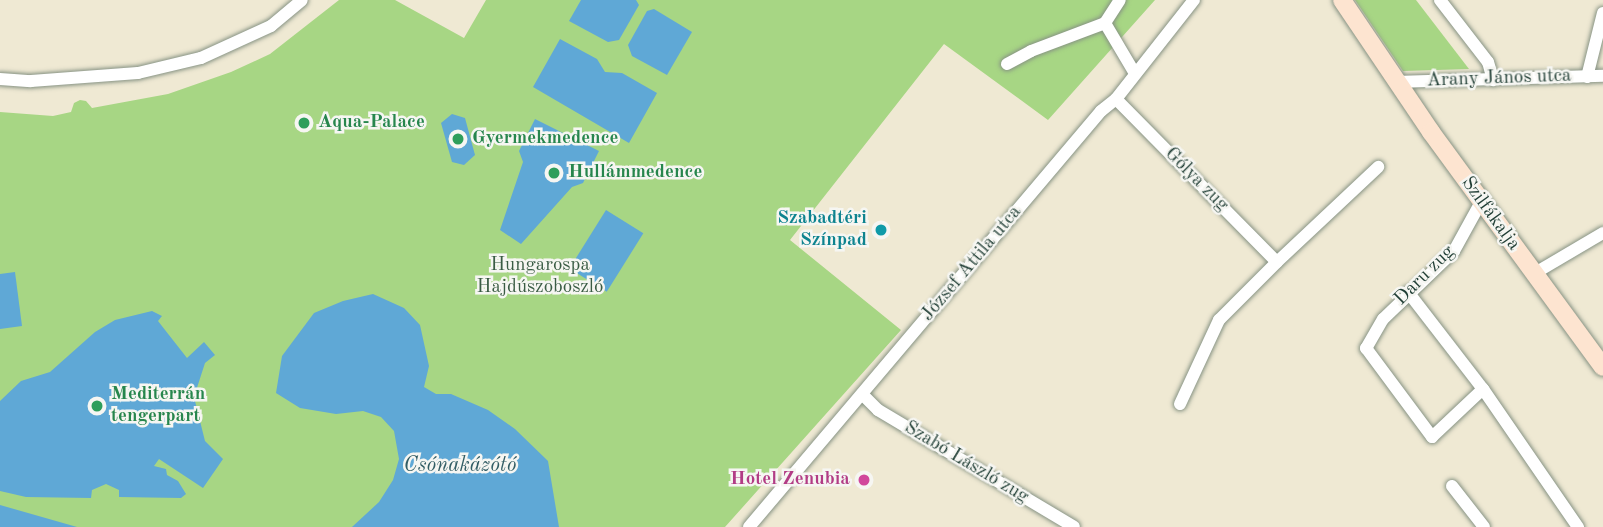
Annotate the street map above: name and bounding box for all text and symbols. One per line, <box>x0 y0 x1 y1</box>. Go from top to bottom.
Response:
street label: Arany János utca <box>1426 65 1572 93</box>
place label: Aqua-Palace <box>318 112 425 134</box>
marker: Aqua-Palace <box>296 115 312 131</box>
place label: Gyermekmedence <box>472 128 619 150</box>
marker: Gyermekmedence <box>450 131 466 147</box>
street label: Gólya zug <box>1159 143 1233 217</box>
place label: Hullámmedence <box>568 162 702 184</box>
marker: Hullámmedence <box>546 165 562 181</box>
street label: Szilfákalja <box>1456 173 1524 255</box>
street label: József Attila utca <box>917 202 1027 326</box>
place label: Szabadtéri Színpad <box>777 208 867 252</box>
marker: Szabadtéri Színpad <box>873 222 889 238</box>
street label: Daru zug <box>1390 241 1460 311</box>
park label: Hungarospa Hajdúszoboszló <box>477 255 603 299</box>
place label: Mediterrán tengerpart <box>111 384 205 428</box>
marker: Mediterrán tengerpart <box>89 398 105 414</box>
street label: Szabó László zug <box>900 417 1032 509</box>
water label: Csónakázótó <box>404 453 516 479</box>
place label: Hotel Zenubia <box>730 469 850 491</box>
marker: Hotel Zenubia <box>856 472 872 488</box>

